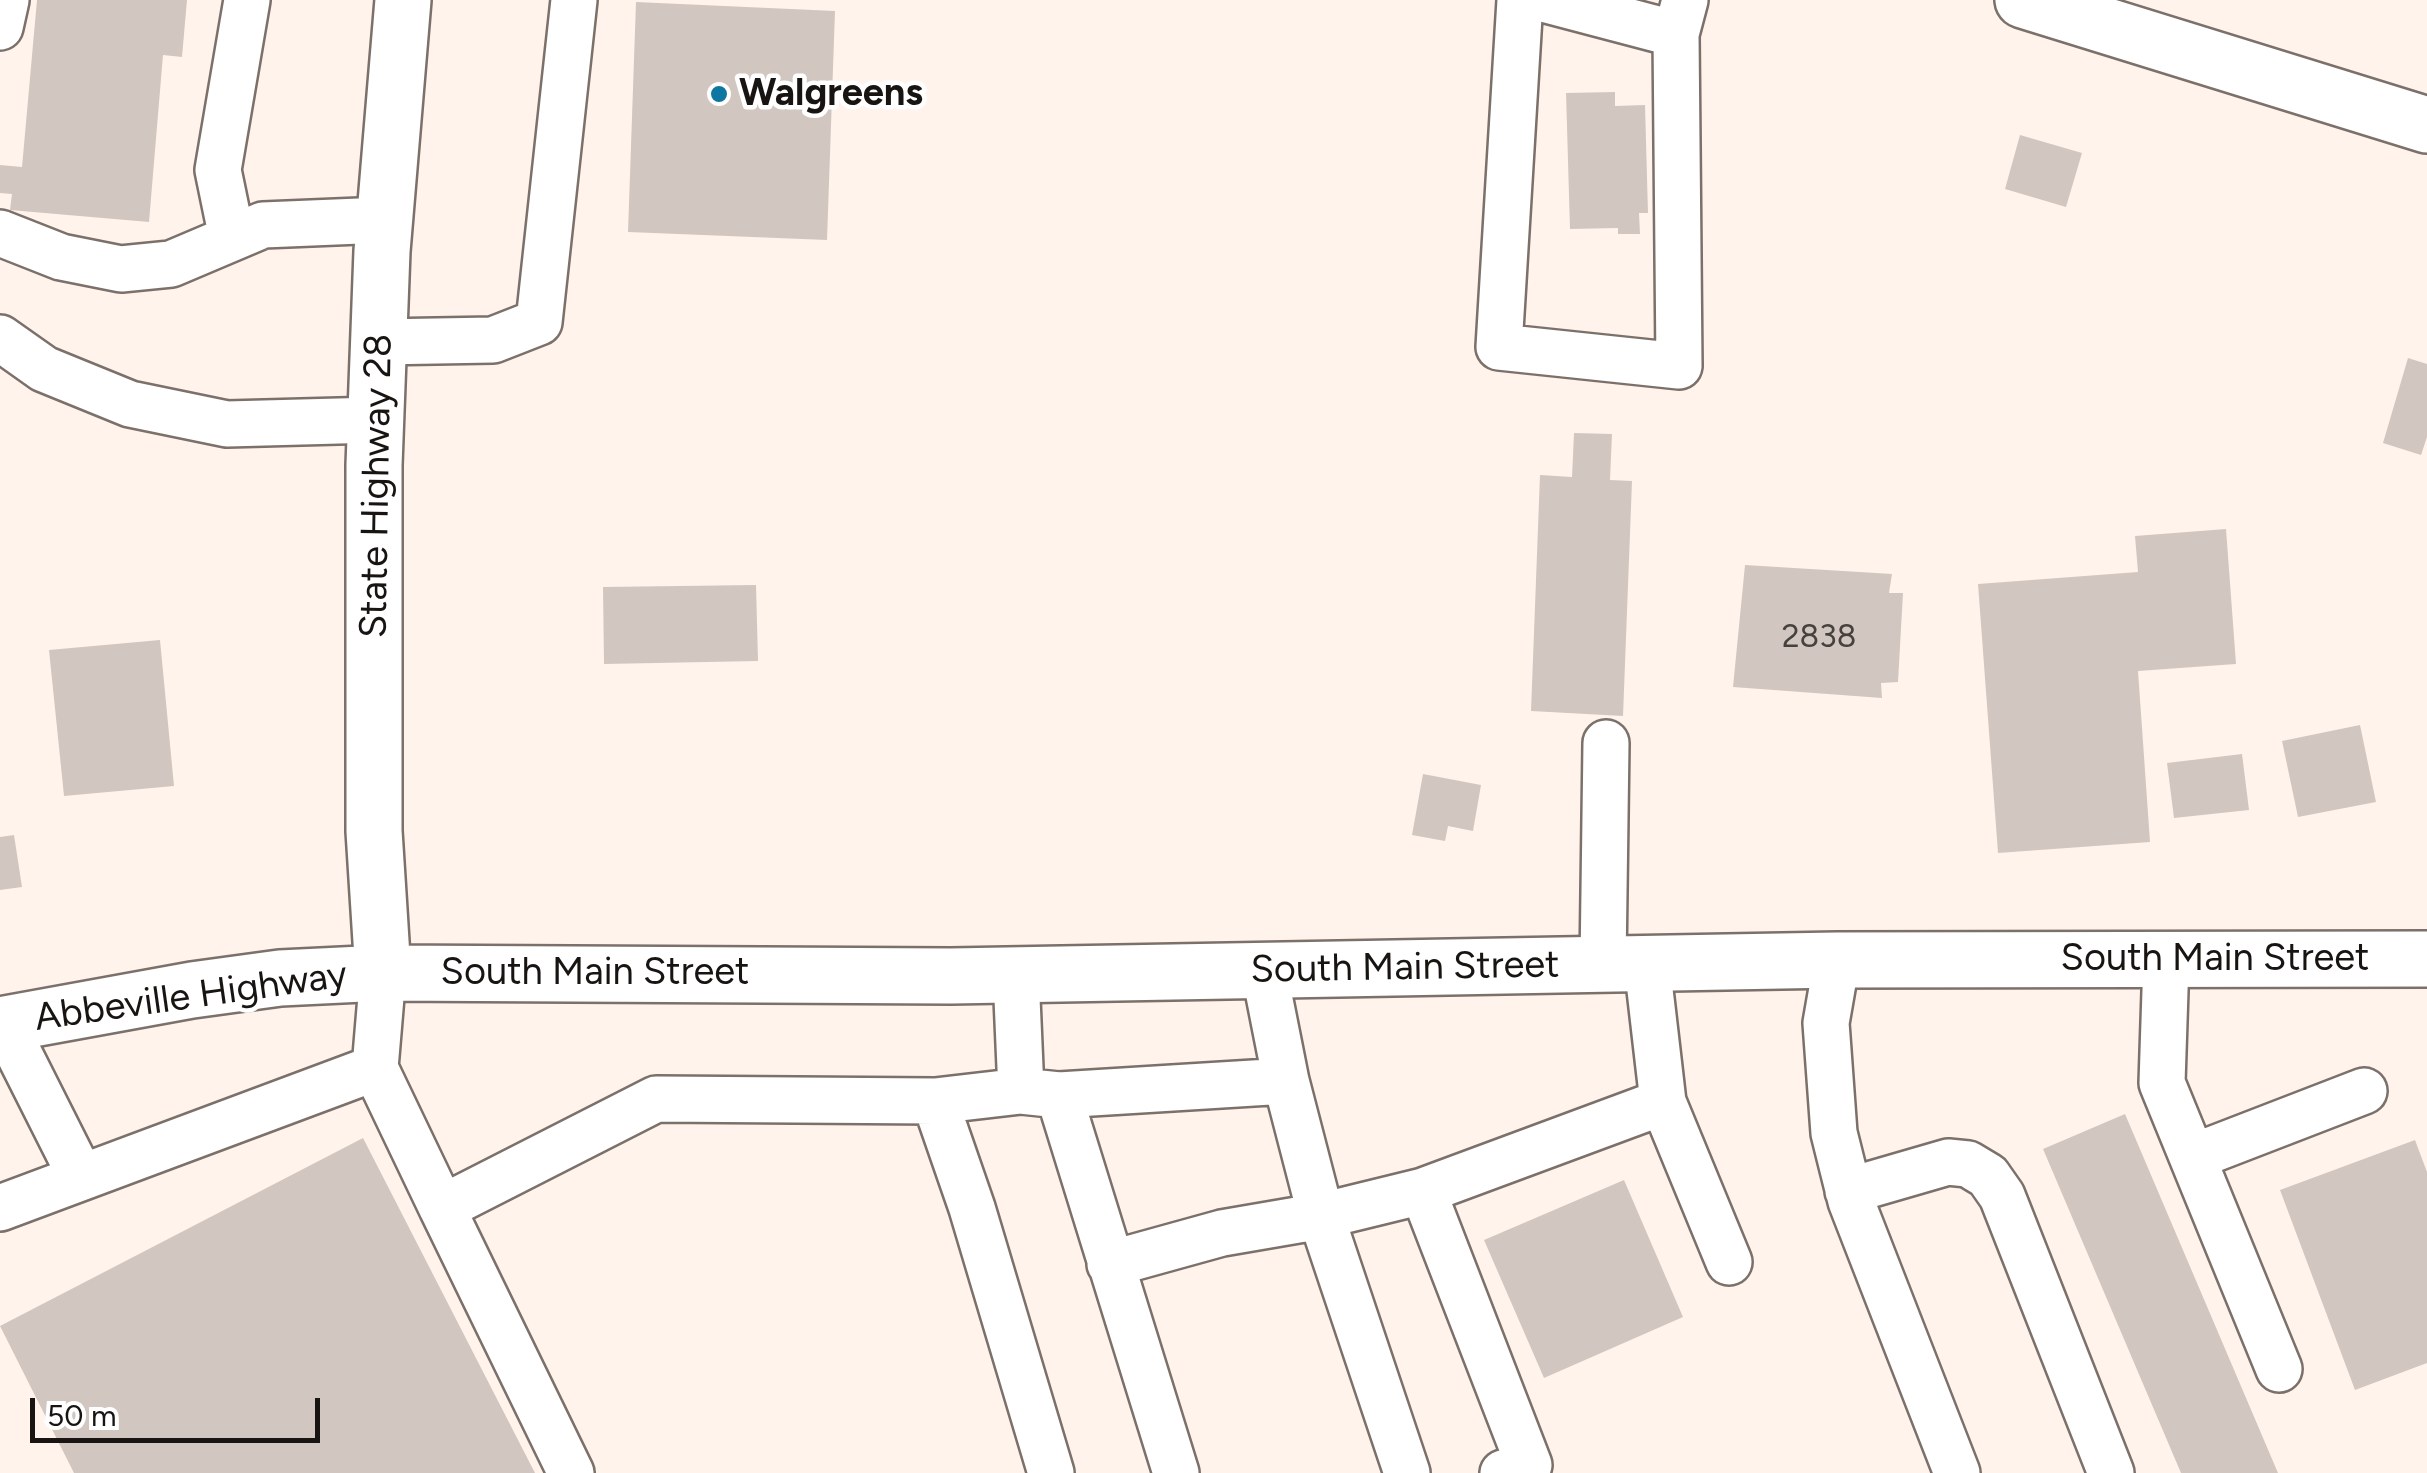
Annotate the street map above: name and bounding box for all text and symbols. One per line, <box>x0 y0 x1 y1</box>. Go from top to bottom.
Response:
place label: Walgreens <box>739 71 923 117</box>
marker: Walgreens <box>708 83 730 105</box>
street label: State Highway 28 <box>352 333 402 639</box>
house number: 2838 <box>1782 619 1856 657</box>
street label: South Main Street <box>2061 936 2369 982</box>
street label: South Main Street <box>1250 943 1560 993</box>
street label: South Main Street <box>441 950 749 996</box>
street label: Abbeville Highway <box>32 953 350 1041</box>
scale bar <box>35 1378 325 1440</box>
text: 50 m <box>47 1397 116 1434</box>

